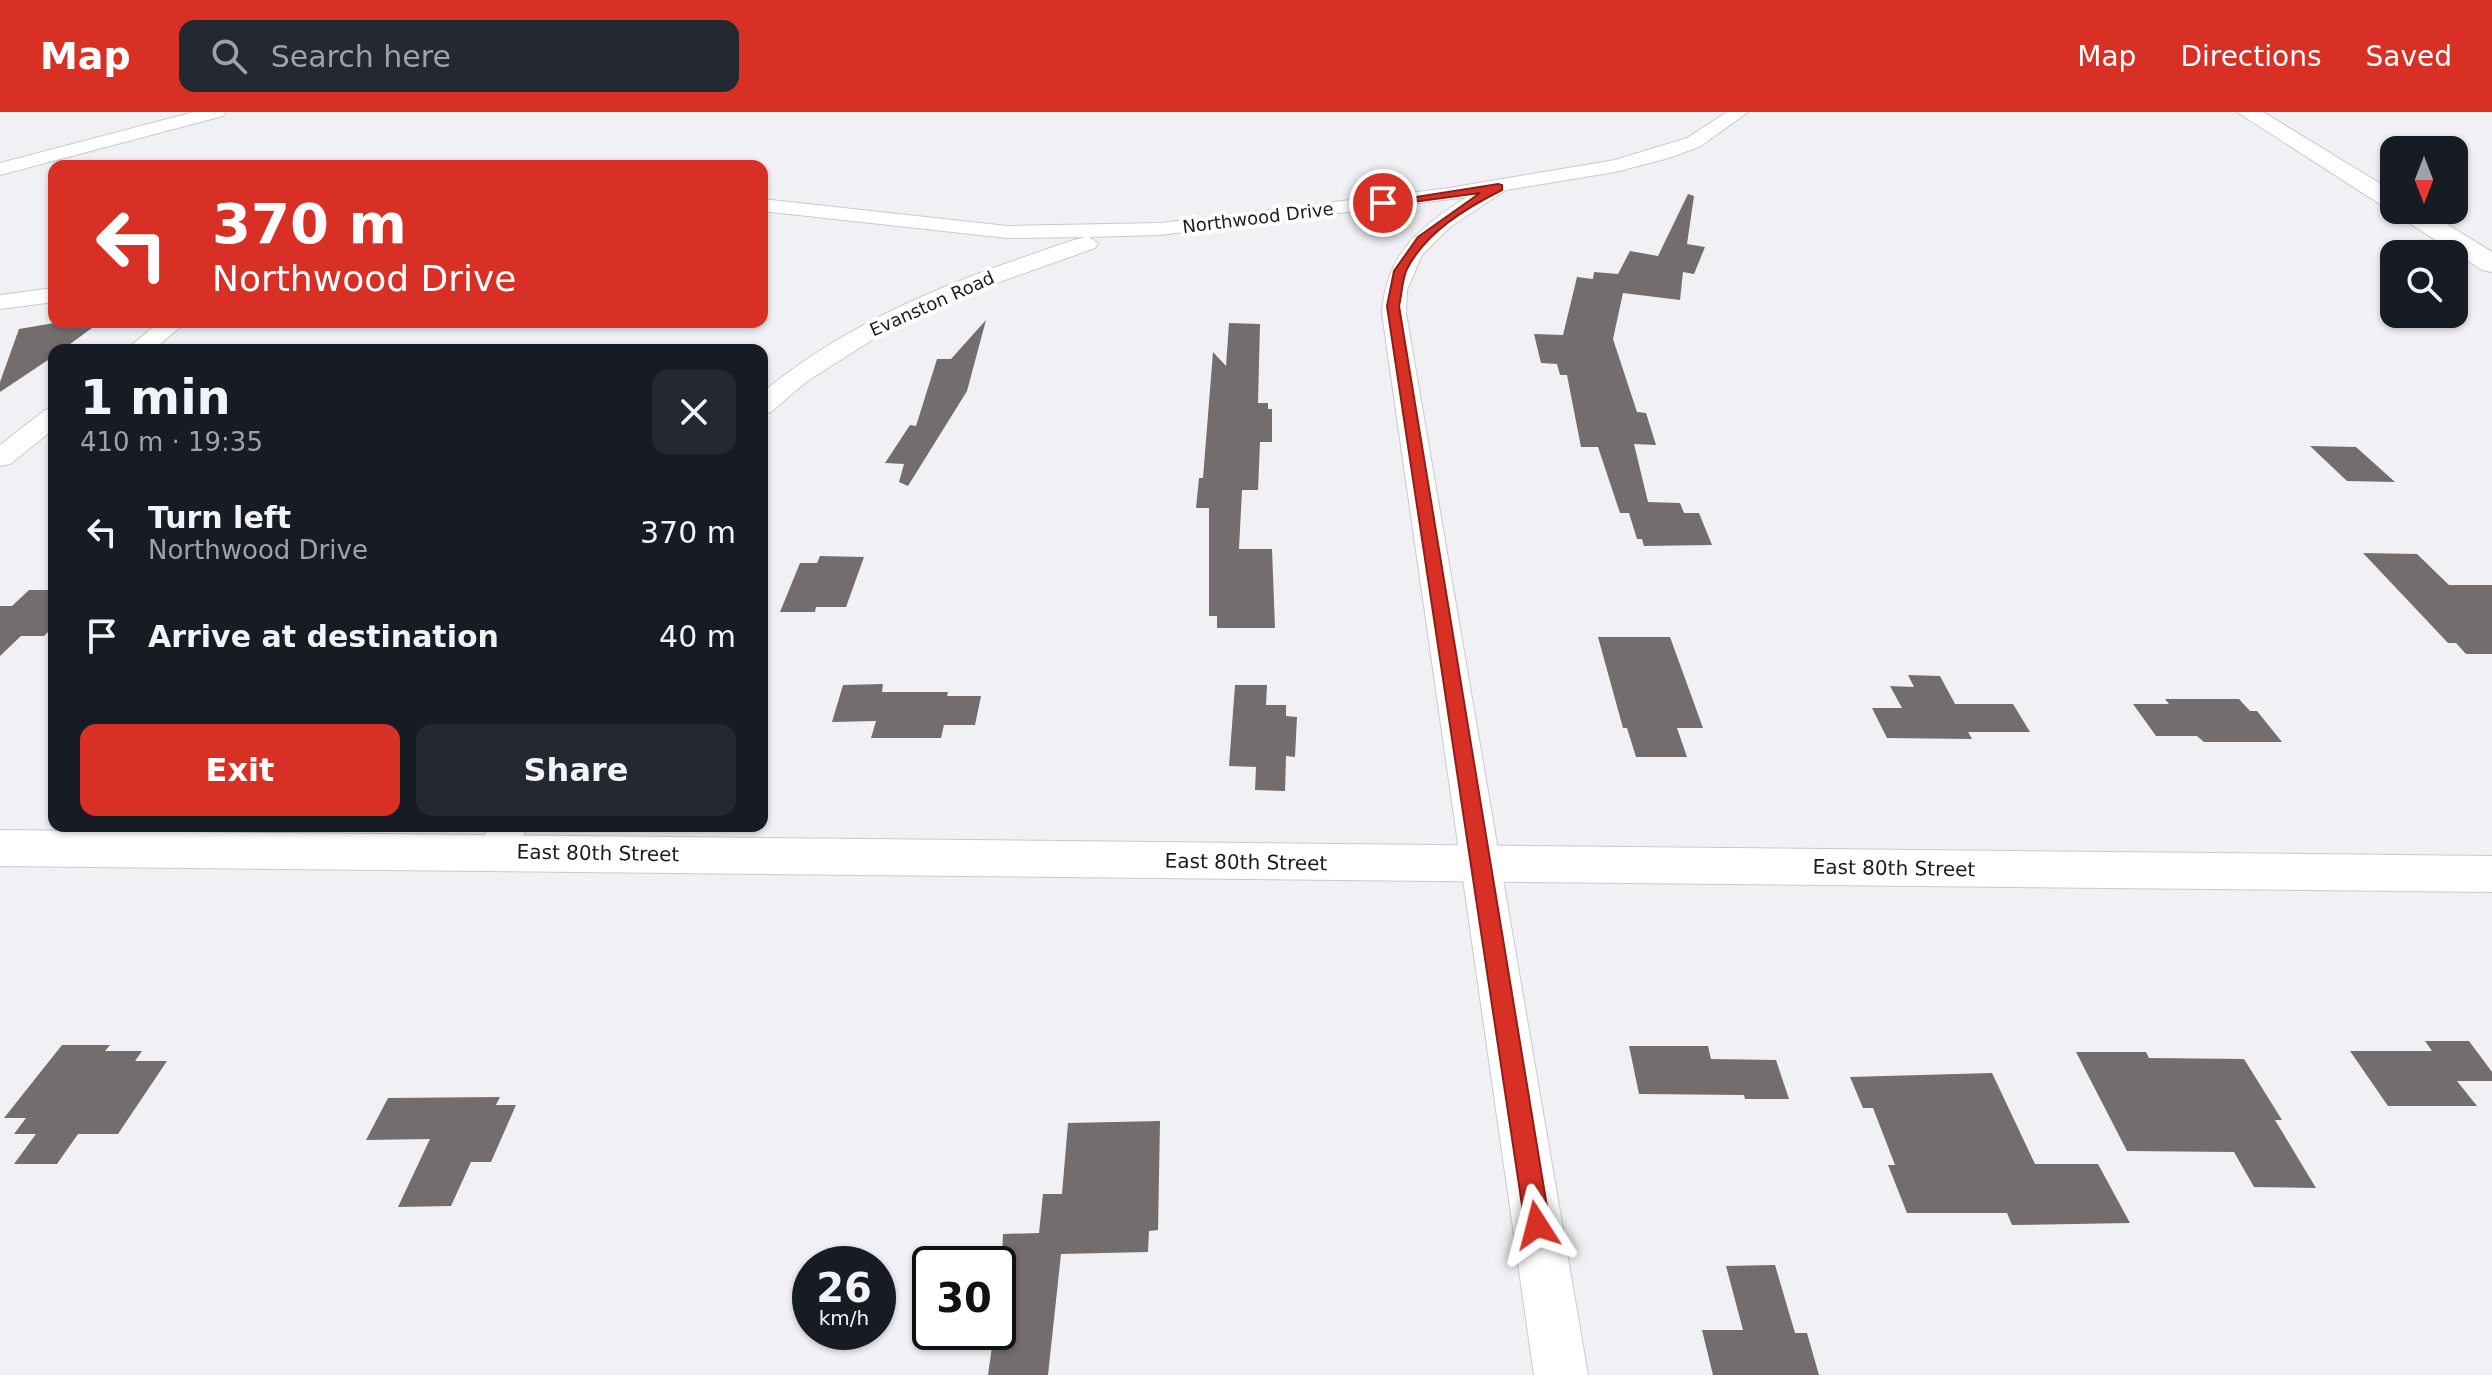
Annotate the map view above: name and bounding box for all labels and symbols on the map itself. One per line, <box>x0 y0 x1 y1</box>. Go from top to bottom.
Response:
north arrow <box>2380 136 2468 224</box>
pin <box>1349 169 1417 237</box>
street label: Northwood Drive <box>1181 198 1335 237</box>
street label: Evanston Road <box>866 267 997 340</box>
street label: East 80th Street <box>516 840 680 866</box>
street label: East 80th Street <box>1164 849 1328 875</box>
street label: East 80th Street <box>1812 855 1976 881</box>
position arrow <box>1495 1183 1579 1267</box>
speed limit sign: 30 <box>912 1246 1016 1350</box>

